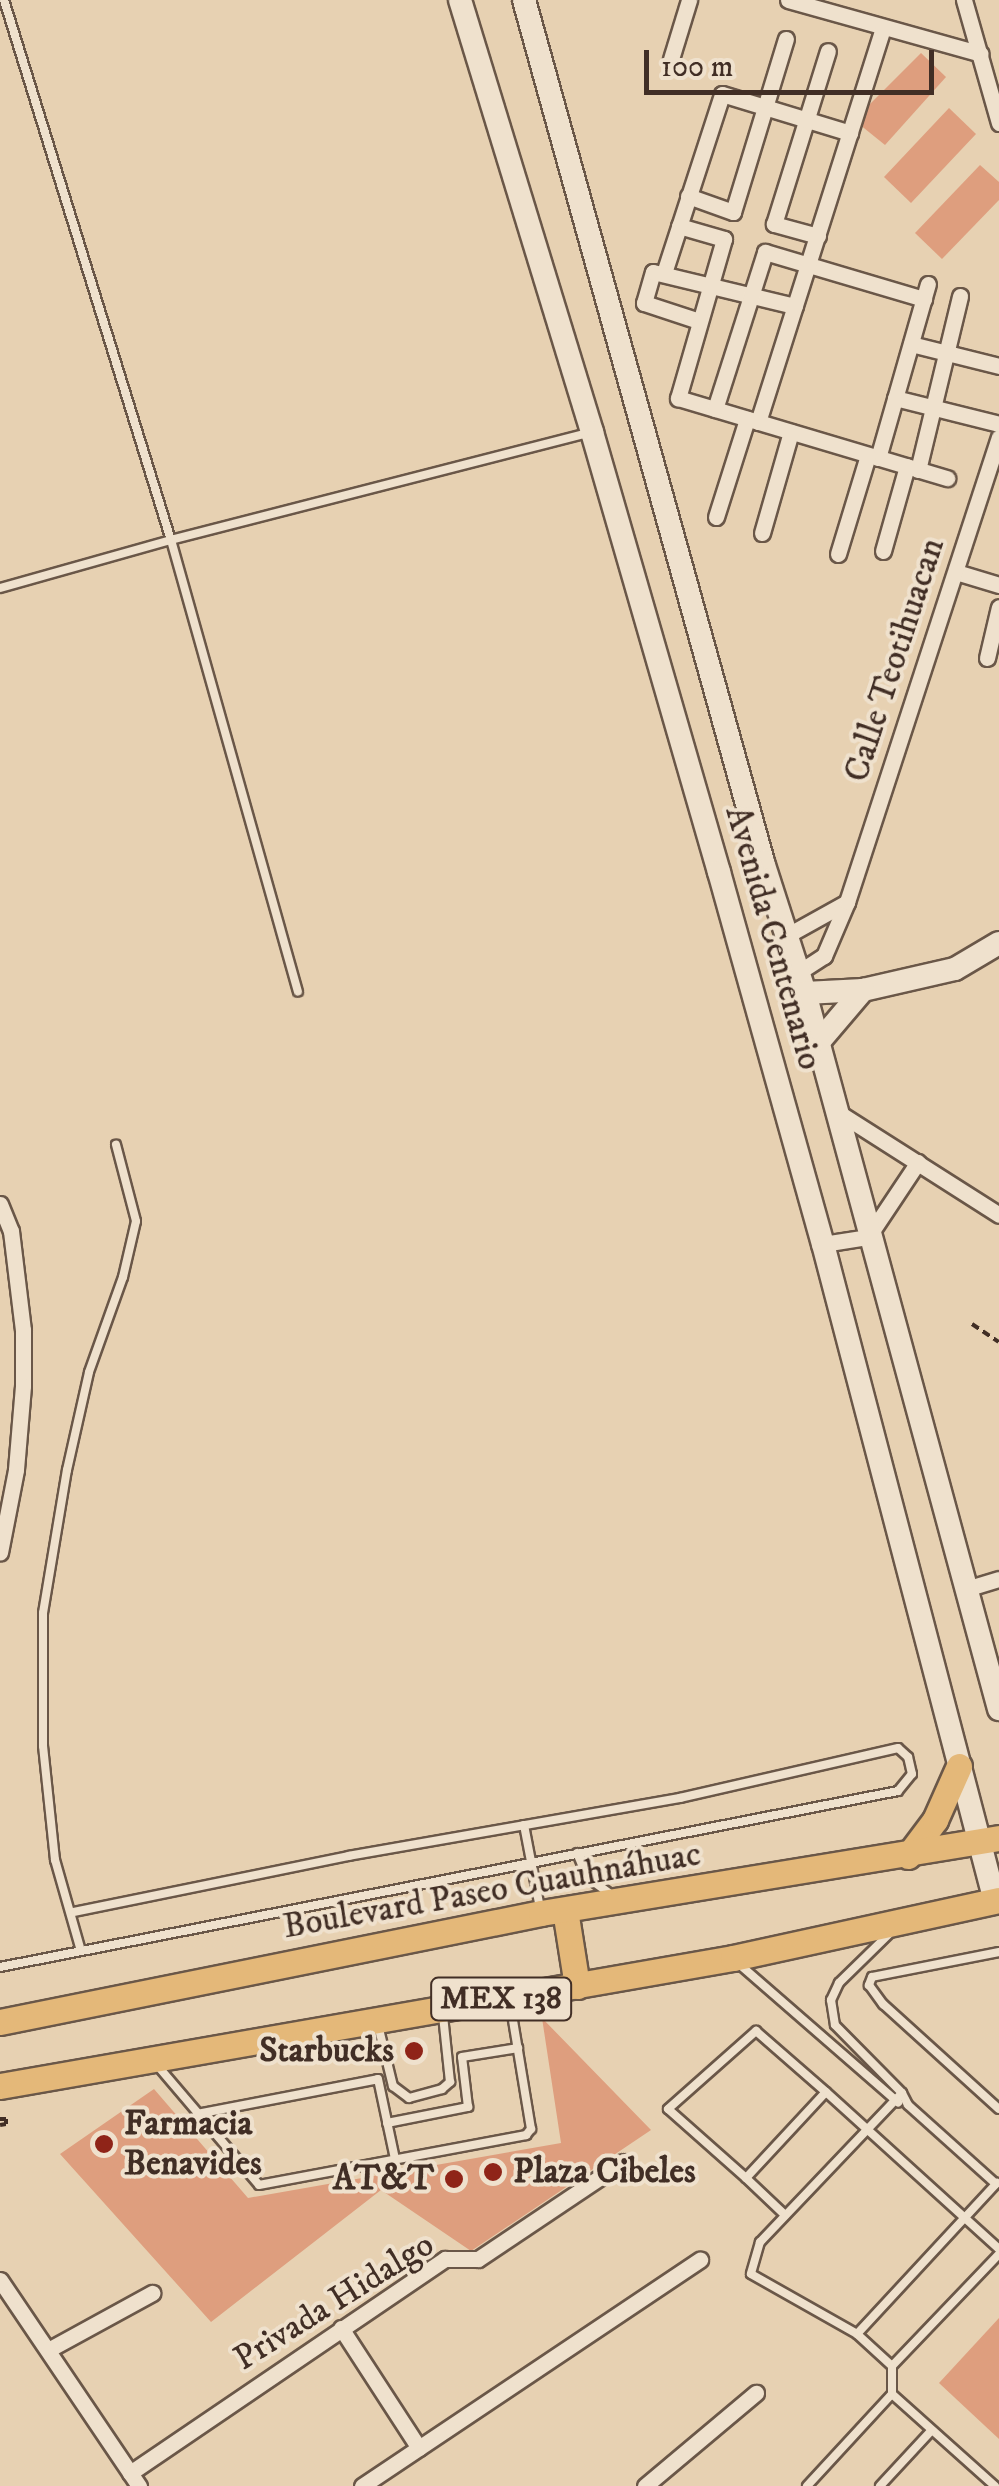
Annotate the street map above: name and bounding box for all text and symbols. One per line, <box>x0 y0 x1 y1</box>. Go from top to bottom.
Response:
scale bar <box>649 30 939 92</box>
text: 100 m <box>661 49 733 86</box>
street label: Calle Teotihuacan <box>836 533 954 787</box>
street label: Avenida Centenario <box>715 801 831 1075</box>
street label: Boulevard Paseo Cuauhnáhuac <box>280 1834 704 1948</box>
road number: MEX 138 <box>428 1972 574 2026</box>
place label: Starbucks <box>259 2030 394 2072</box>
marker: Starbucks <box>403 2040 425 2062</box>
place label: Farmacia Benavides <box>124 2103 262 2185</box>
marker: Farmacia Benavides <box>93 2133 115 2155</box>
place label: Plaza Cibeles <box>513 2151 696 2193</box>
place label: AT&T <box>333 2158 434 2200</box>
marker: Plaza Cibeles <box>482 2161 504 2183</box>
marker: AT&T <box>443 2168 465 2190</box>
street label: Privada Hidalgo <box>226 2224 442 2380</box>

